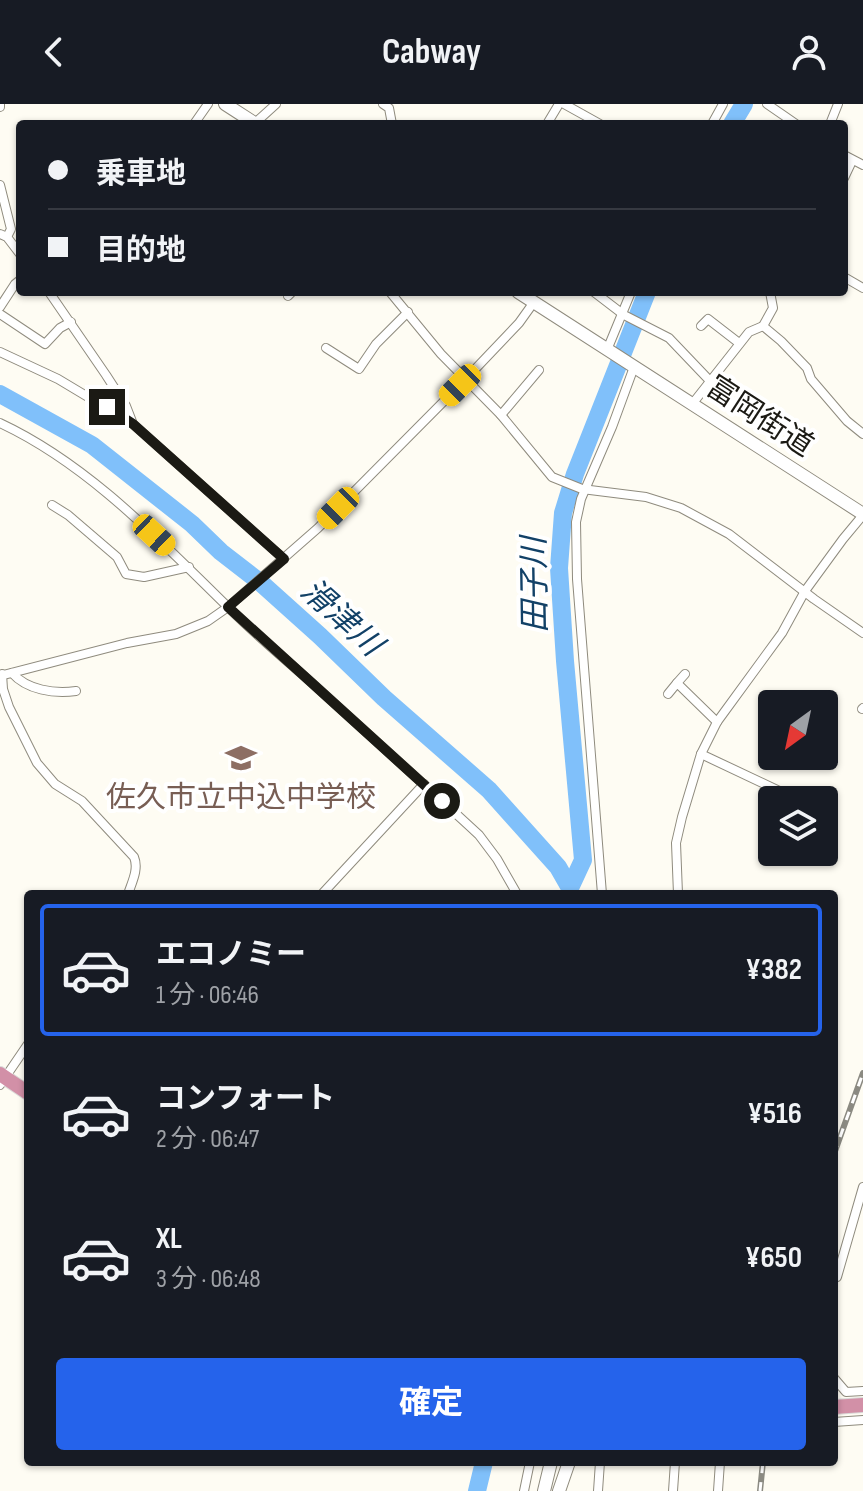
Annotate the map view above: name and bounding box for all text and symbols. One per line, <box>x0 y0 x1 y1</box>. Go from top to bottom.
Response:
icon: back <box>32 30 76 74</box>
icon: person <box>787 30 831 74</box>
text: Cabway <box>382 31 481 74</box>
text: 乗車地 <box>96 156 186 192</box>
text: 目的地 <box>96 233 186 269</box>
car <box>435 360 485 410</box>
street label: 富岡街道 <box>699 369 820 465</box>
route end <box>89 389 125 425</box>
car <box>313 483 363 533</box>
car <box>128 510 180 560</box>
water label: 田子川 <box>515 534 556 633</box>
water label: 滑津川 <box>292 571 392 667</box>
north arrow <box>758 690 838 770</box>
map controls <box>758 690 838 866</box>
school or university icon: 佐久市立中込中学校 <box>224 741 258 775</box>
place label: 佐久市立中込中学校 <box>106 780 376 816</box>
route start <box>424 783 460 819</box>
button: layers <box>758 786 838 866</box>
icon: car <box>60 934 132 1006</box>
text: エコノミー <box>156 937 306 973</box>
text: ¥382 <box>746 952 802 988</box>
text: 1 分 · 06:46 <box>156 980 259 1011</box>
icon: car <box>60 1078 132 1150</box>
text: コンフォート <box>156 1081 335 1117</box>
text: ¥516 <box>748 1096 802 1132</box>
text: 2 分 · 06:47 <box>156 1124 259 1155</box>
text: XL <box>156 1221 182 1257</box>
icon: car <box>60 1222 132 1294</box>
text: ¥650 <box>745 1240 802 1276</box>
text: 3 分 · 06:48 <box>156 1264 261 1295</box>
button: 確定 <box>56 1358 806 1450</box>

